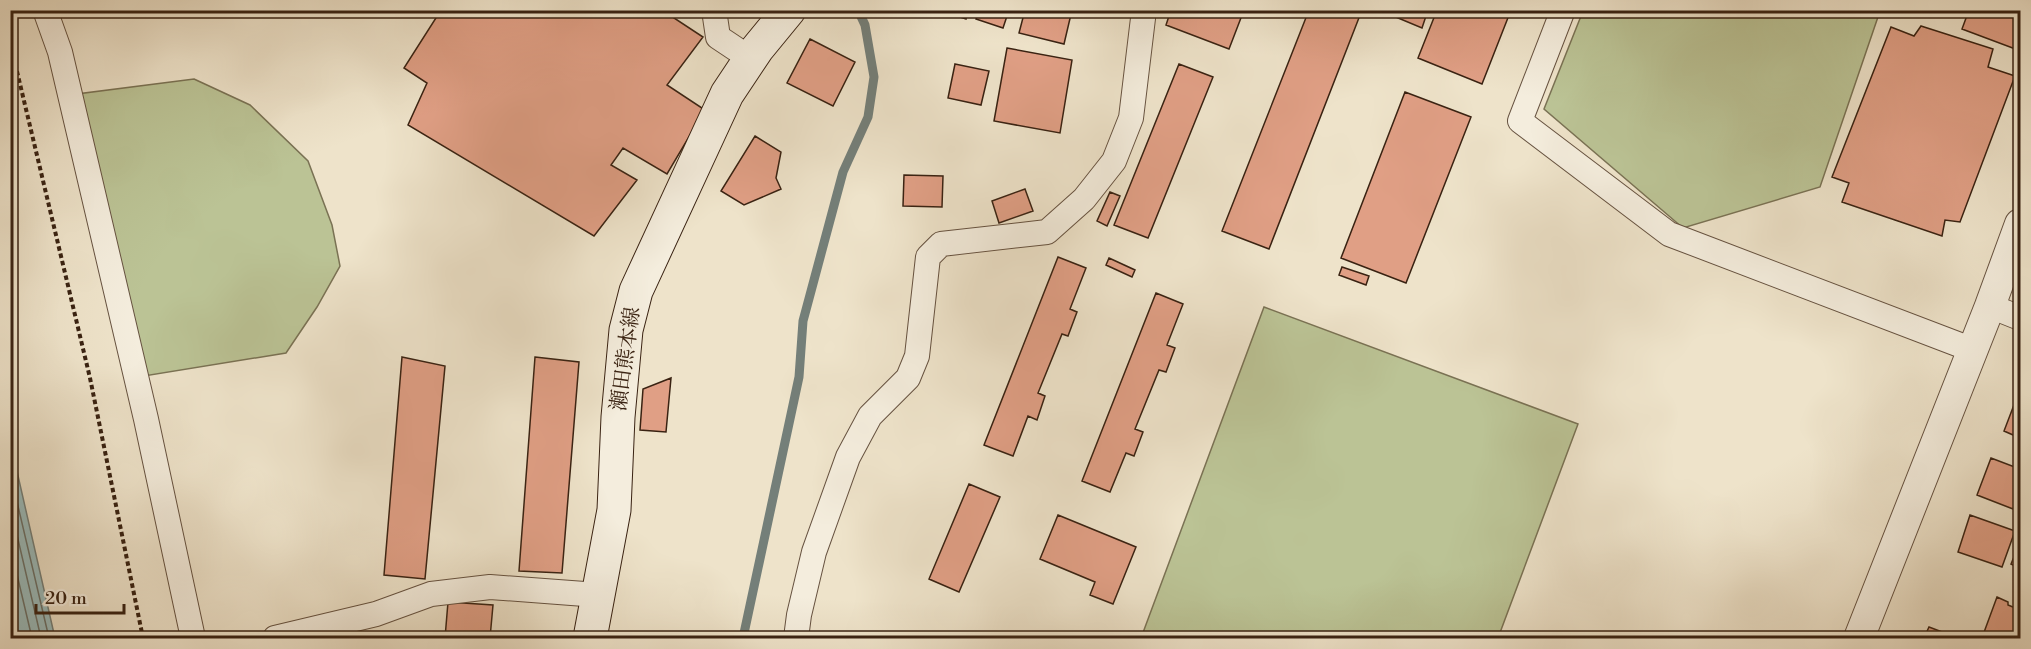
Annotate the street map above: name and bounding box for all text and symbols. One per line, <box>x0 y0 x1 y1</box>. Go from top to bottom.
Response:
street label: 瀬田熊本線 <box>606 305 646 413</box>
scale bar <box>36 577 124 615</box>
text: 20 m <box>45 587 87 610</box>

